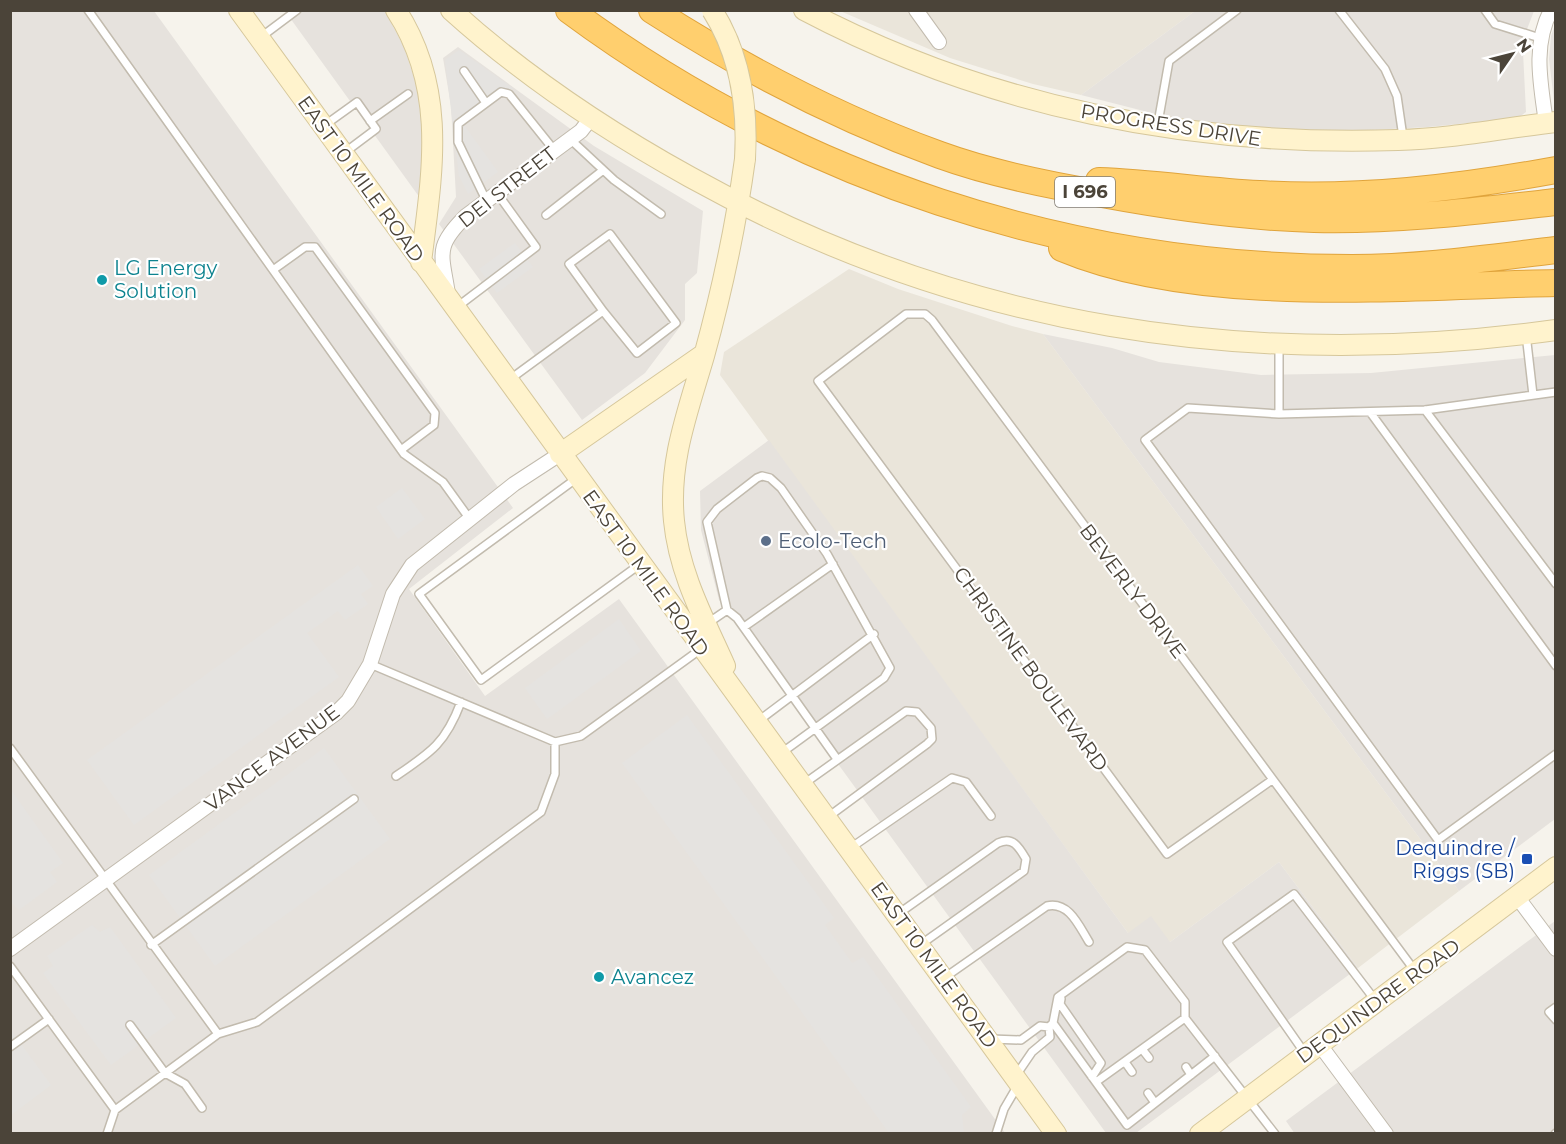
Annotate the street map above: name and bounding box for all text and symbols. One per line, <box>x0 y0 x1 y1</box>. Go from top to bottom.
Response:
north arrow <box>1482 24 1542 84</box>
text: N <box>1512 35 1535 56</box>
street label: EAST 10 MILE ROAD <box>293 91 429 267</box>
street label: PROGRESS DRIVE <box>1079 99 1263 151</box>
street label: DEI STREET <box>453 141 561 233</box>
road number: I 696 <box>1055 177 1115 207</box>
place label: LG Energy Solution <box>114 256 218 303</box>
marker: LG Energy Solution <box>95 273 109 287</box>
street label: EAST 10 MILE ROAD <box>578 485 714 661</box>
street label: BEVERLY DRIVE <box>1075 519 1191 663</box>
place label: Ecolo-Tech <box>778 529 887 553</box>
marker: Ecolo-Tech <box>759 534 773 548</box>
street label: CHRISTINE BOULEVARD <box>949 562 1113 776</box>
street label: VANCE AVENUE <box>200 699 344 817</box>
place label: Dequindre / Riggs (SB) <box>1395 836 1516 883</box>
marker: Dequindre / Riggs (SB) <box>1520 852 1534 866</box>
street label: EAST 10 MILE ROAD <box>866 877 1002 1053</box>
street label: DEQUINDRE ROAD <box>1292 934 1464 1068</box>
place label: Avancez <box>611 965 694 989</box>
marker: Avancez <box>592 970 606 984</box>

